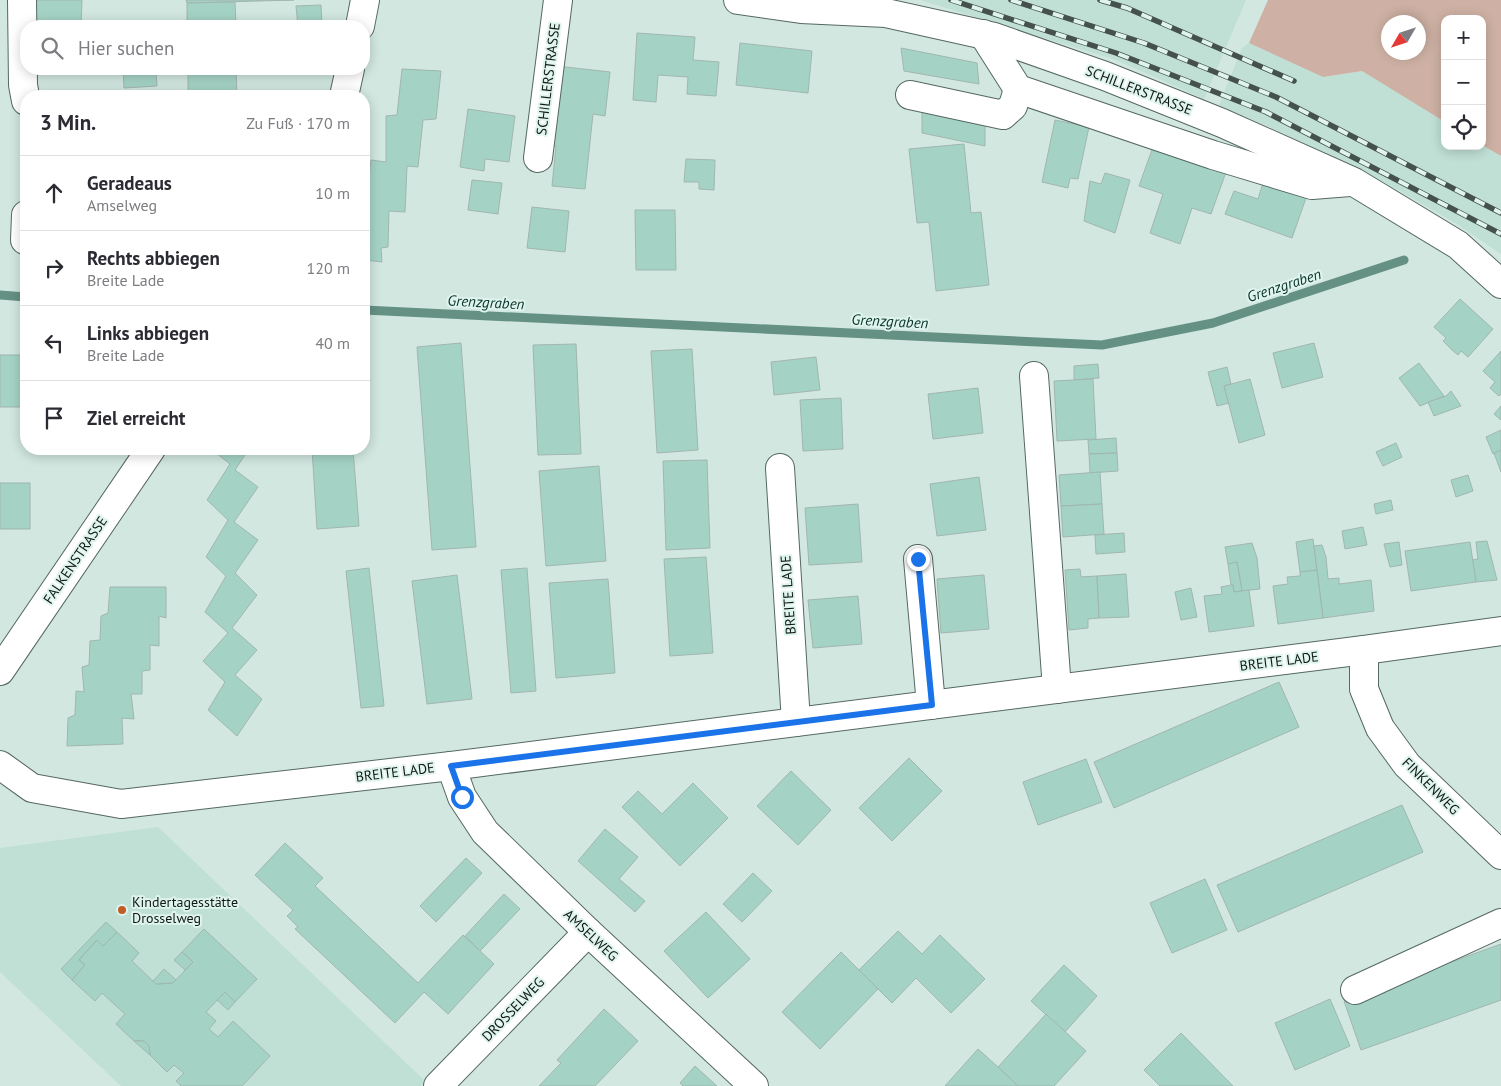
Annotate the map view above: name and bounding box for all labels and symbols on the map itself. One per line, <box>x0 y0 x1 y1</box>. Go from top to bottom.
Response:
north arrow <box>1381 15 1426 60</box>
street label: SCHILLERSTRASSE <box>532 22 564 136</box>
street label: SCHILLERSTRASSE <box>1083 61 1195 119</box>
water label: Grenzgraben <box>1244 264 1324 306</box>
water label: Grenzgraben <box>447 290 525 314</box>
water label: Grenzgraben <box>851 309 929 333</box>
street label: FALKENSTRASSE <box>39 513 111 607</box>
route end <box>907 548 930 571</box>
street label: BREITE LADE <box>776 555 800 635</box>
street label: BREITE LADE <box>1239 647 1319 675</box>
street label: FINKENWEG <box>1399 754 1463 818</box>
street label: BREITE LADE <box>355 758 435 786</box>
route start <box>451 786 474 809</box>
place label: Kindertagesstätte Drosselweg <box>132 893 238 927</box>
marker: Kindertagesstätte Drosselweg <box>116 904 128 916</box>
street label: AMSELWEG <box>560 905 622 965</box>
street label: DROSSELWEG <box>478 973 548 1045</box>

